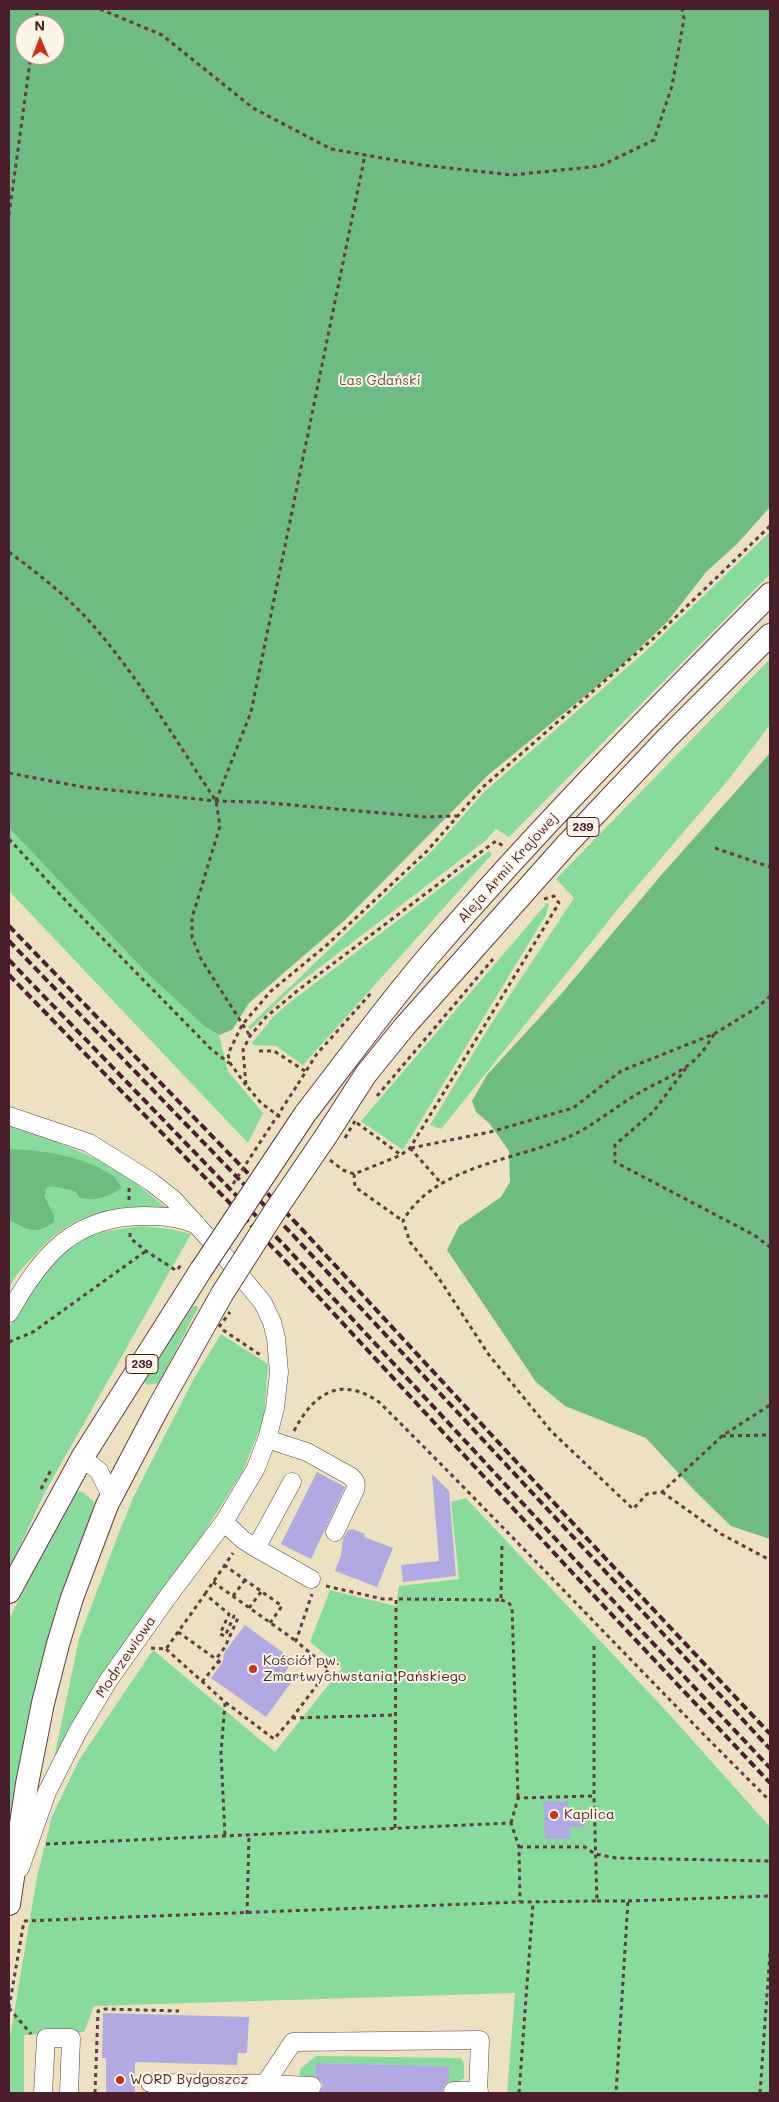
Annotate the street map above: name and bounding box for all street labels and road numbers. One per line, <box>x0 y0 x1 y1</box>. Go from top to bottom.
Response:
street label: Aleja Armii Krajowej <box>454 810 562 926</box>
road number: 239 <box>567 818 599 836</box>
road number: 239 <box>126 1355 158 1374</box>
street label: Modrzewiowa <box>93 1613 159 1701</box>

